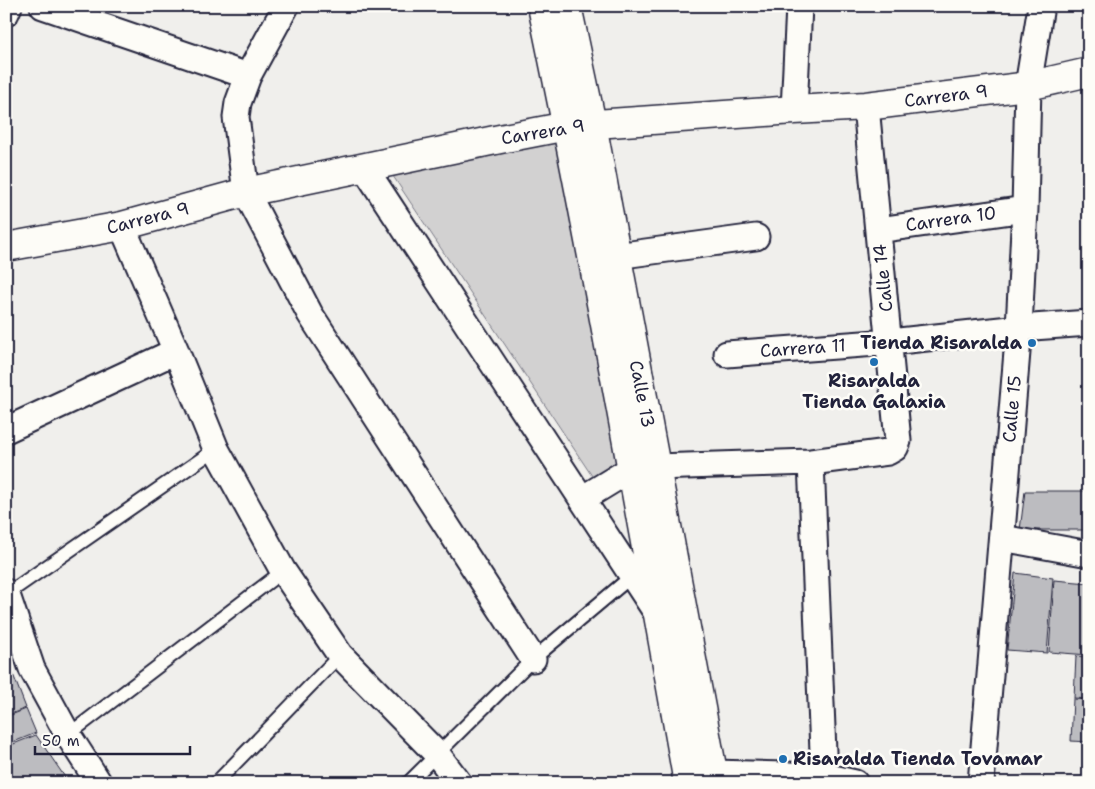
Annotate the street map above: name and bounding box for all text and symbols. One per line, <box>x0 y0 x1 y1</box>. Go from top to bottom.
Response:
street label: Carrera 9 <box>903 79 989 113</box>
street label: Carrera 9 <box>499 114 587 150</box>
street label: Carrera 9 <box>104 196 192 240</box>
street label: Carrera 10 <box>904 201 998 237</box>
street label: Calle 14 <box>868 243 898 313</box>
place label: Tienda Risaralda <box>860 331 1023 355</box>
street label: Carrera 11 <box>759 333 847 363</box>
marker: Tienda Risaralda <box>1026 337 1038 349</box>
marker: Risaralda Tienda Galaxia <box>868 356 880 368</box>
street label: Calle 13 <box>624 358 660 430</box>
place label: Risaralda Tienda Galaxia <box>802 369 946 414</box>
street label: Calle 15 <box>997 374 1027 444</box>
scale bar <box>35 724 190 756</box>
text: 50 m <box>42 731 80 751</box>
place label: Risaralda Tienda Tovamar <box>793 747 1043 771</box>
marker: Risaralda Tienda Tovamar <box>777 753 789 765</box>

